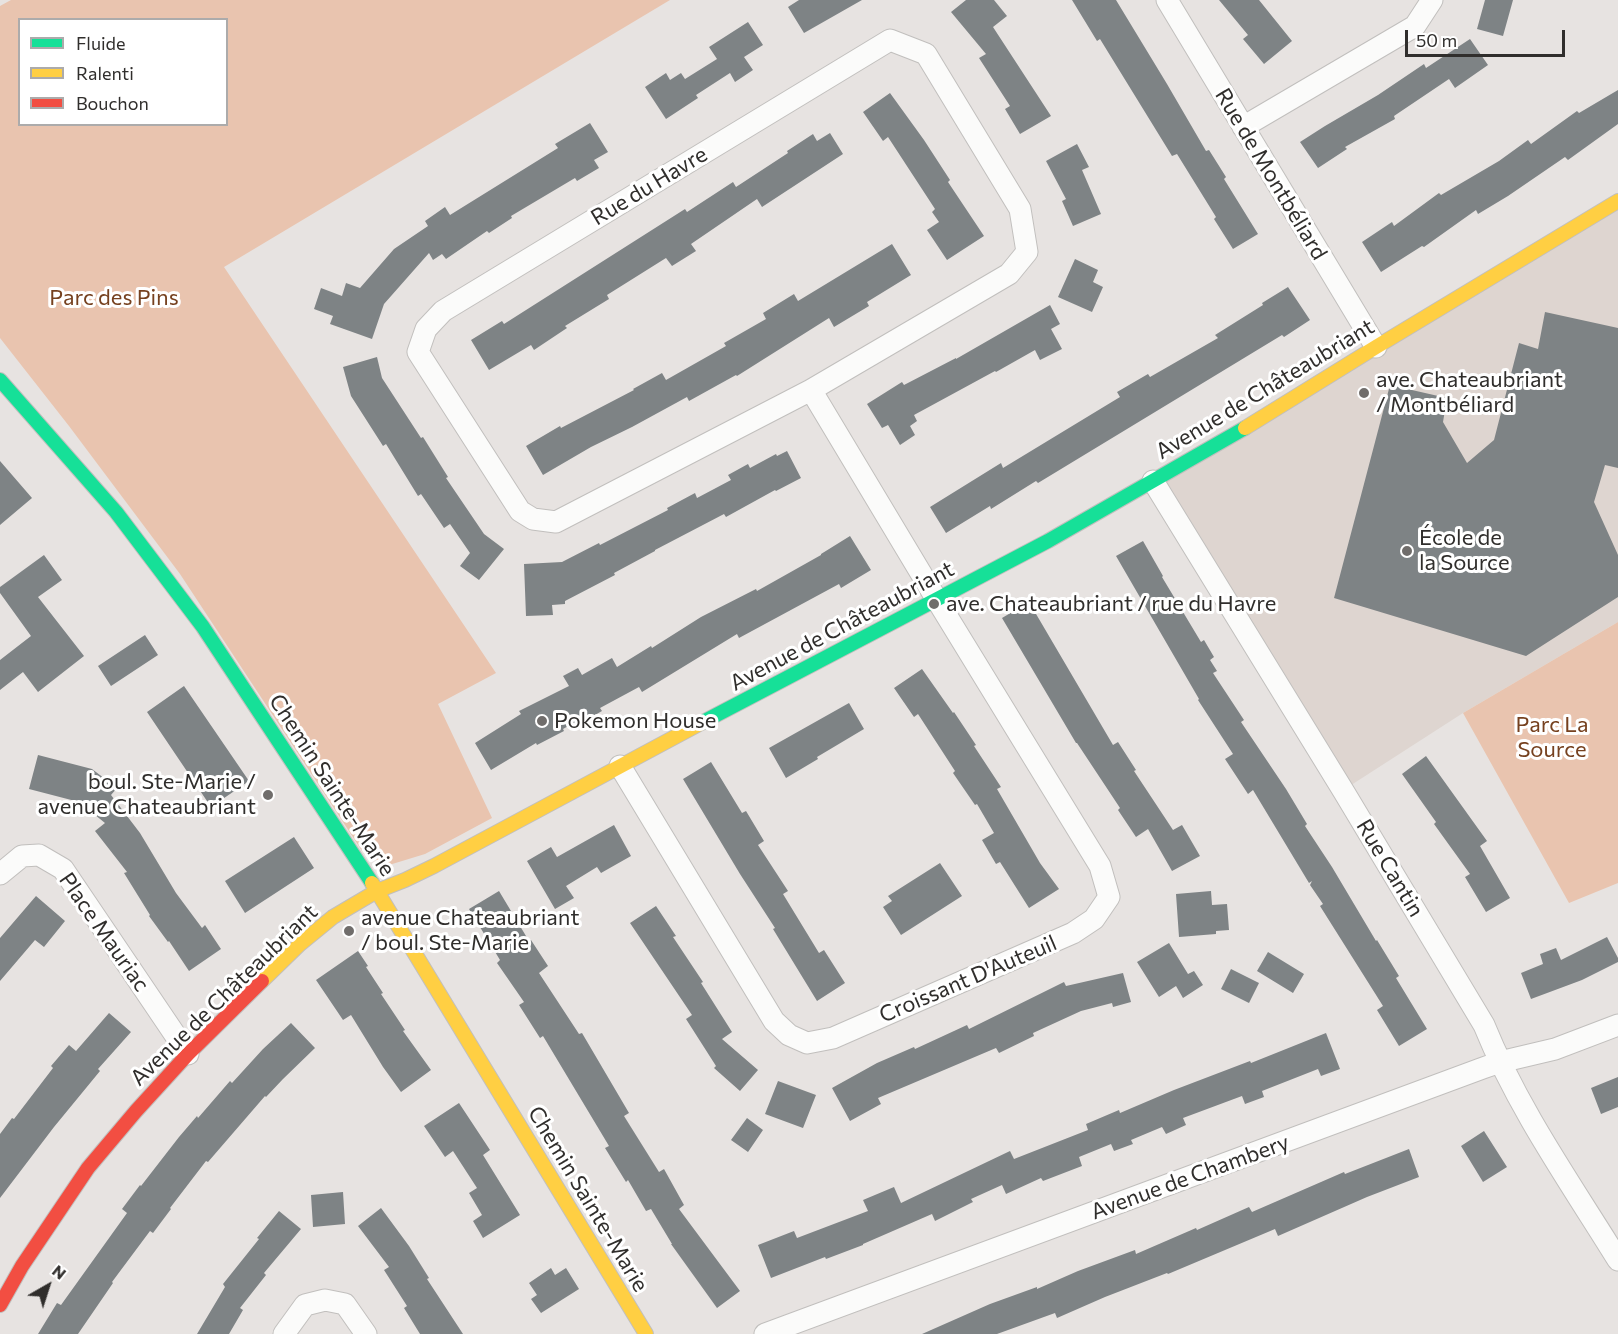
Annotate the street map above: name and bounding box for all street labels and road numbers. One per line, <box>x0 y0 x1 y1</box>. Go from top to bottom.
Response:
street label: Rue de Montbéliard <box>1209 83 1333 265</box>
street label: Rue du Havre <box>586 141 712 231</box>
street label: Avenue de Châteaubriant <box>1151 313 1379 465</box>
street label: Avenue de Châteaubriant <box>725 556 959 696</box>
street label: Chemin Sainte-Marie <box>263 689 401 881</box>
street label: Rue Cantin <box>1351 814 1429 922</box>
street label: Place Mauriac <box>53 867 155 997</box>
street label: Avenue de Châteaubriant <box>125 899 323 1091</box>
street label: Croissant D'Auteuil <box>875 930 1061 1028</box>
street label: Chemin Sainte-Marie <box>522 1101 654 1297</box>
street label: Avenue de Chambery <box>1087 1129 1293 1225</box>

